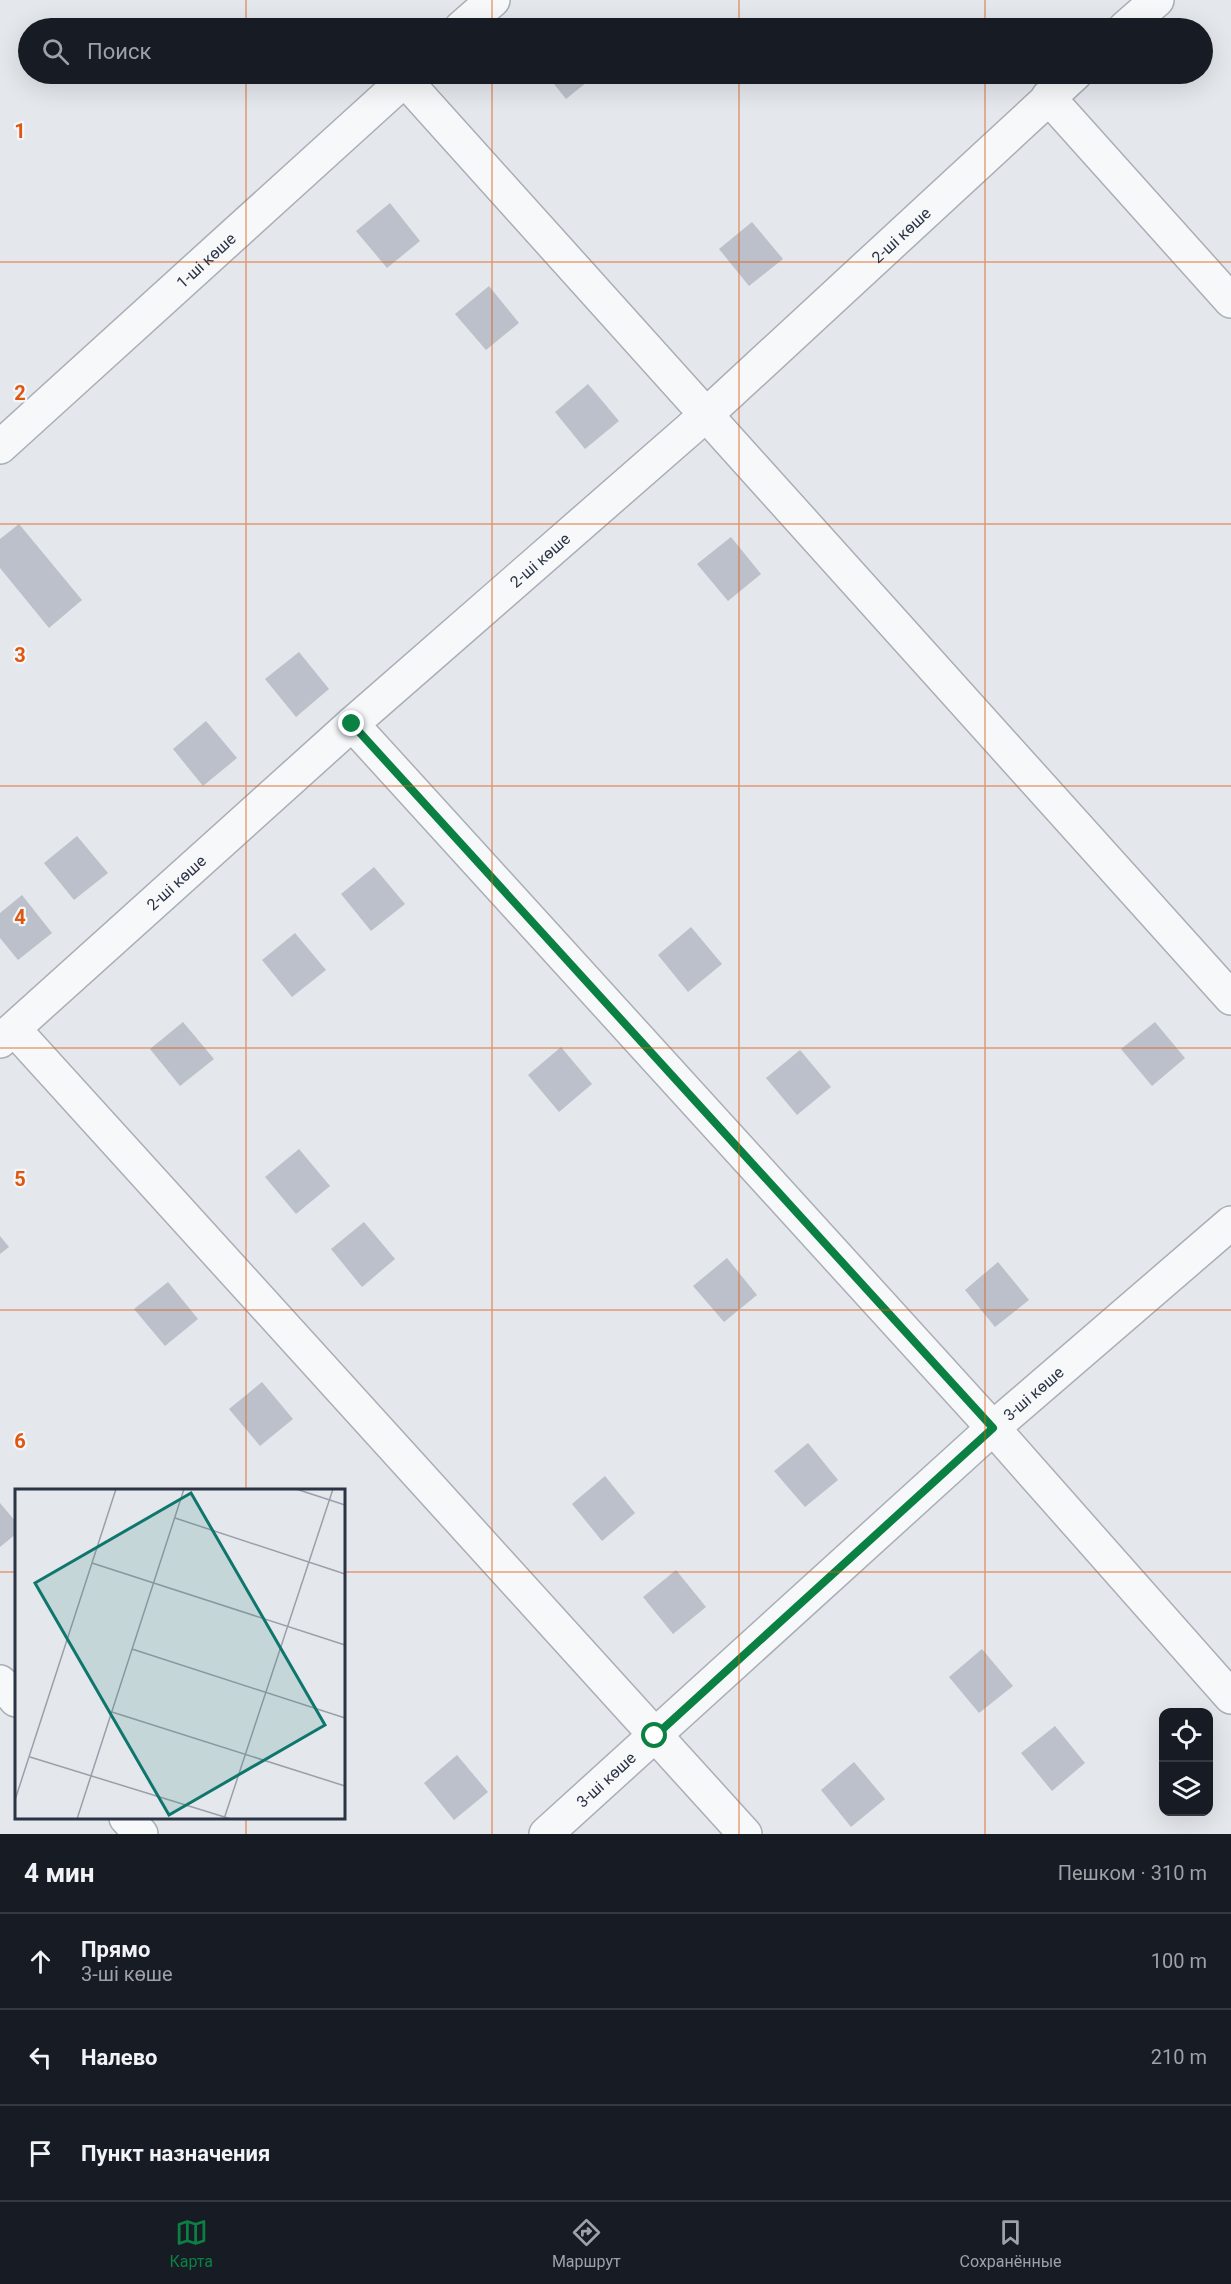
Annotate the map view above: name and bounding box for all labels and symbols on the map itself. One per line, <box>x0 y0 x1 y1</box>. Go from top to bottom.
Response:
text: 1 <box>14 119 26 143</box>
street label: 2-ші көше <box>868 203 935 267</box>
street label: 1-ші көше <box>173 229 240 292</box>
text: 2 <box>14 381 26 405</box>
street label: 2-ші көше <box>506 529 574 592</box>
text: 3 <box>14 643 26 667</box>
route end <box>338 710 364 736</box>
street label: 2-ші көше <box>143 851 210 914</box>
text: 4 <box>14 905 26 929</box>
text: 5 <box>14 1167 26 1191</box>
street label: 3-ші көше <box>1000 1363 1068 1425</box>
text: 6 <box>14 1429 26 1453</box>
inset map <box>15 1489 345 1819</box>
route start <box>641 1722 667 1748</box>
street label: 3-ші көше <box>573 1748 640 1812</box>

